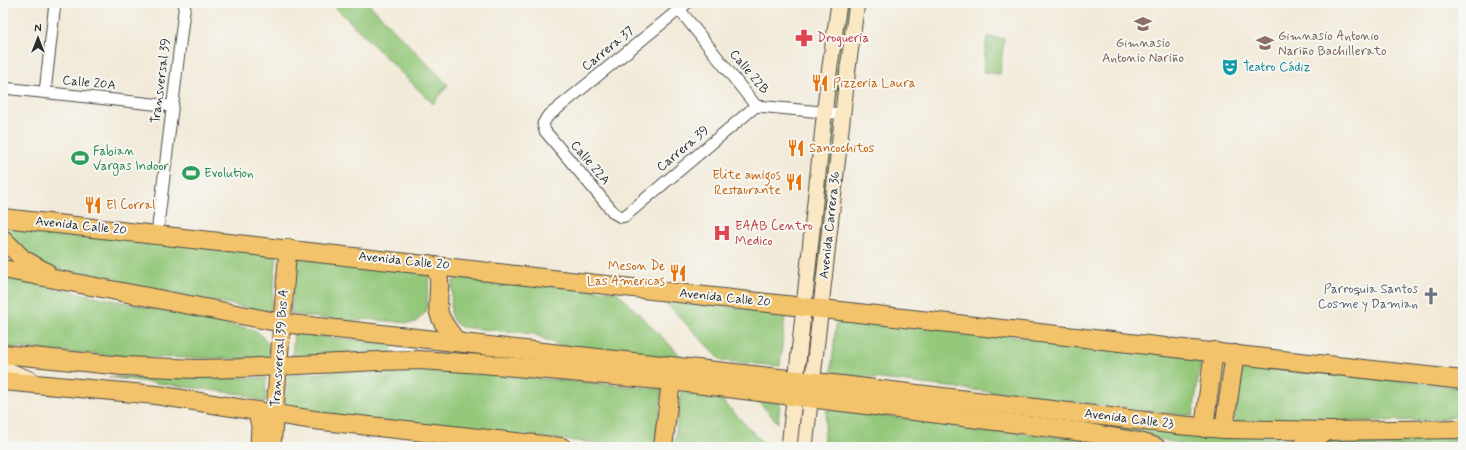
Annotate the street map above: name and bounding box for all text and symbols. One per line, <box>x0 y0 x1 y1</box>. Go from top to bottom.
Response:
school or university icon: Gimnasio Antonio Nariño <box>1133 14 1153 34</box>
north arrow <box>18 18 58 58</box>
text: N <box>34 22 42 36</box>
street label: Carrera 37 <box>579 23 638 75</box>
pharmacy icon: Drogueria <box>794 28 814 48</box>
place label: Gimnasio Antonio Nariño Bachillerato <box>1278 28 1387 60</box>
place label: Drogueria <box>817 30 870 47</box>
school or university icon: Gimnasio Antonio Nariño Bachillerato <box>1255 33 1275 53</box>
place label: Gimnasio Antonio Nariño <box>1102 35 1185 67</box>
street label: Transversal 39 <box>147 37 175 125</box>
street label: Calle 22B <box>725 46 773 98</box>
theatre icon: Teatro Cádiz <box>1220 57 1240 77</box>
place label: Teatro Cádiz <box>1243 59 1310 76</box>
street label: Calle 20A <box>61 72 117 94</box>
restaurant icon: Pizzeria Laura <box>810 73 830 93</box>
place label: Pizzeria Laura <box>833 75 916 92</box>
street label: Carrera 39 <box>653 122 713 176</box>
street label: Calle 22A <box>566 137 614 189</box>
restaurant icon: Sancochitos <box>786 138 806 158</box>
place label: Sancochitos <box>809 140 875 157</box>
place label: Fabian Vargas Indoor <box>93 143 169 176</box>
sports icon: Fabian Vargas Indoor <box>70 148 90 168</box>
sports icon: Evolution <box>181 163 201 183</box>
place label: Evolution <box>204 165 254 182</box>
place label: Elite amigos Restaurante <box>712 167 781 199</box>
street label: Avenida Carrera 36 <box>816 170 844 280</box>
restaurant icon: Elite amigos Restaurante <box>784 172 804 192</box>
restaurant icon: El Corral <box>83 195 103 215</box>
place label: El Corral <box>106 197 155 214</box>
street label: Avenida Calle 20 <box>34 213 128 239</box>
place label: EAAB Centro Medico <box>735 218 813 250</box>
hospital icon: EAAB Centro Medico <box>712 223 732 243</box>
street label: Avenida Calle 20 <box>357 248 451 274</box>
place label: Meson De Las Americas <box>587 258 665 290</box>
restaurant icon: Meson De Las Americas <box>668 263 688 283</box>
place label: Parroquia Santos Cosme y Damian <box>1318 281 1418 313</box>
street label: Avenida Calle 20 <box>678 285 772 311</box>
church icon: Parroquia Santos Cosme y Damian <box>1421 286 1441 306</box>
street label: Transversal 39 Bis A <box>267 288 293 408</box>
street label: Avenida Calle 23 <box>1083 405 1175 433</box>

